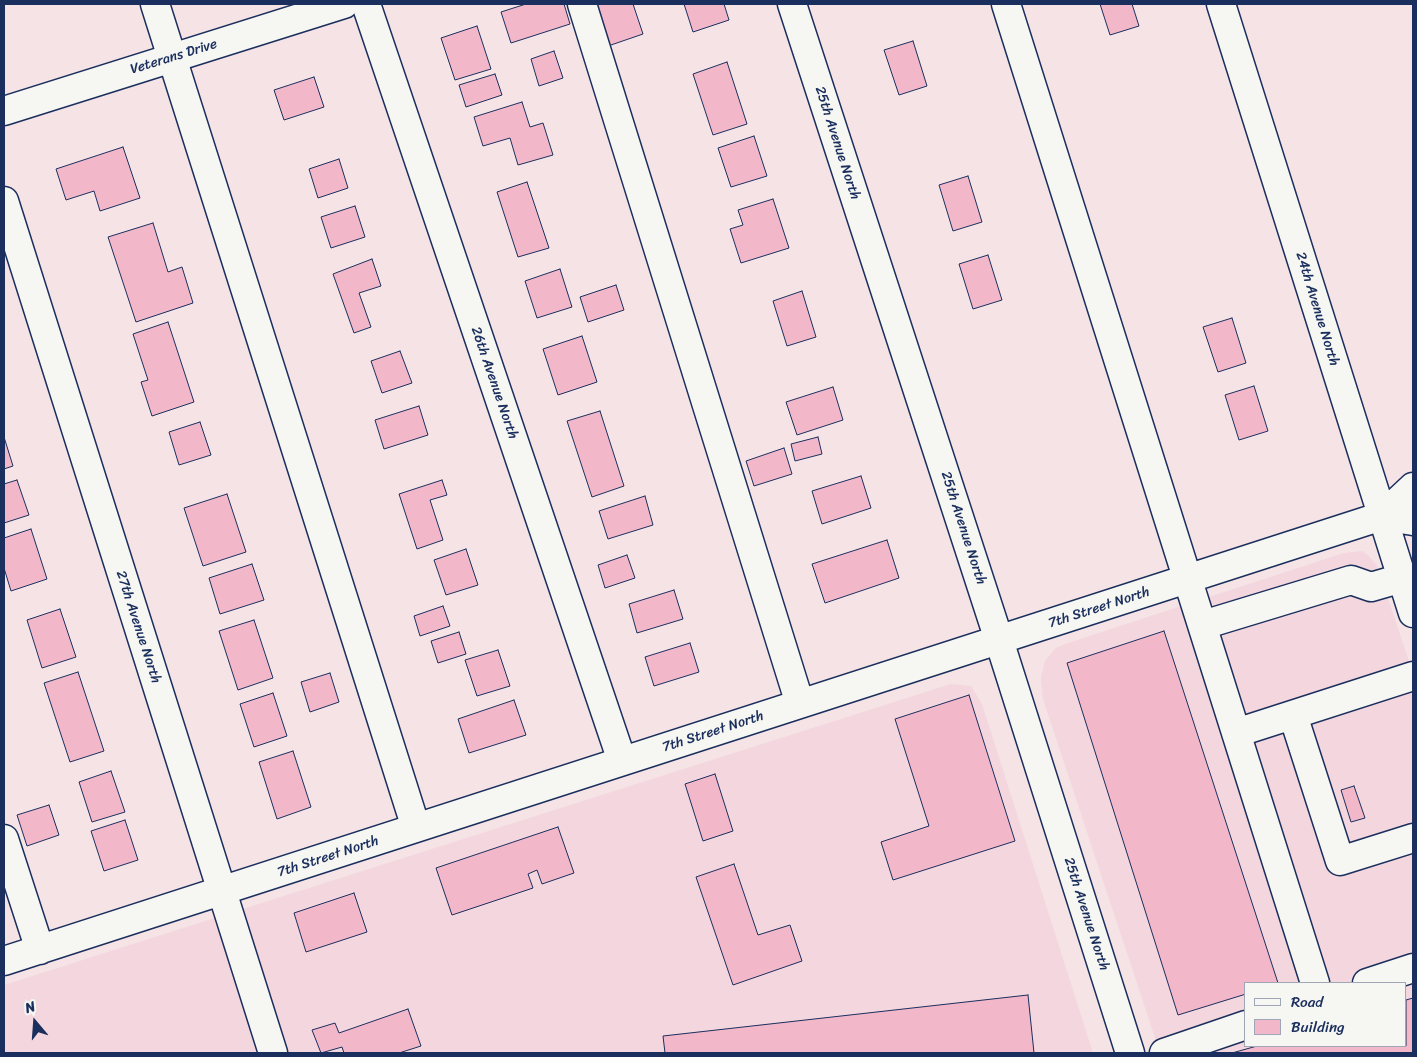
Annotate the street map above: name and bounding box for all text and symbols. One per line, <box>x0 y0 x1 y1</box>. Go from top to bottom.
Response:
street label: Veterans Drive <box>129 36 219 78</box>
street label: 25th Avenue North <box>811 84 863 202</box>
street label: 24th Avenue North <box>1292 250 1342 368</box>
street label: 26th Avenue North <box>467 325 521 441</box>
street label: 25th Avenue North <box>937 469 989 587</box>
street label: 27th Avenue North <box>112 569 164 685</box>
street label: 7th Street North <box>1046 584 1152 632</box>
street label: 7th Street North <box>660 708 766 756</box>
street label: 7th Street North <box>275 833 381 881</box>
street label: 25th Avenue North <box>1060 855 1112 973</box>
legend <box>1244 982 1407 1047</box>
text: Road <box>1291 989 1323 1015</box>
text: N <box>22 994 39 1021</box>
north arrow <box>10 997 60 1047</box>
text: Building <box>1291 1014 1345 1040</box>

